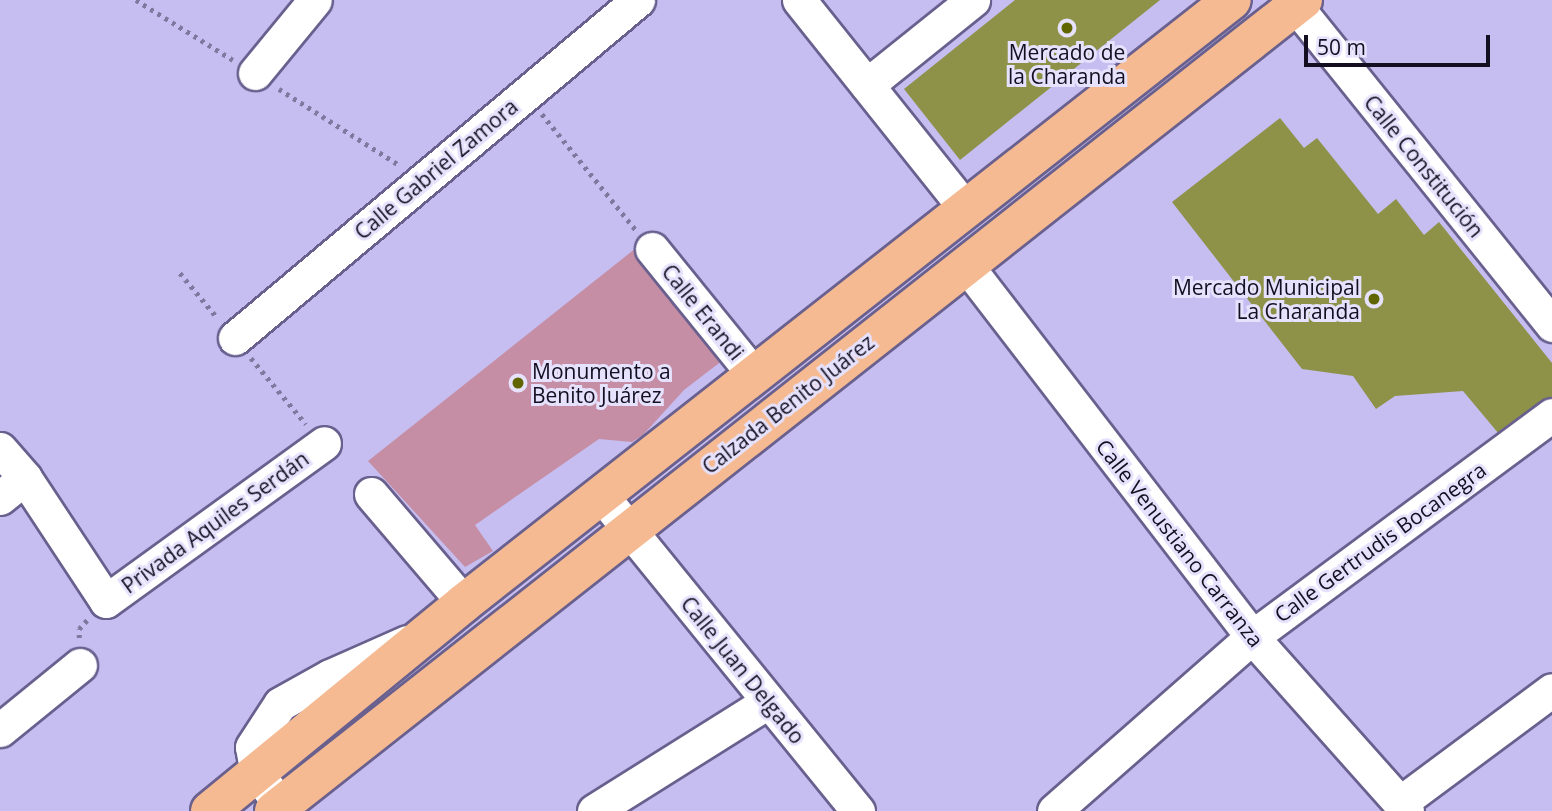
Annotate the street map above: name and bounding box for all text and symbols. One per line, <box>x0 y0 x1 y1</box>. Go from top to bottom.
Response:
marker: Mercado de la Charanda <box>1059 20 1075 36</box>
scale bar <box>1307 21 1492 65</box>
text: 50 m <box>1317 33 1366 61</box>
place label: Mercado de la Charanda <box>1008 39 1126 89</box>
street label: Calle Constitución <box>1359 90 1489 242</box>
street label: Calle Gabriel Zamora <box>349 93 523 245</box>
street label: Calle Erandi <box>657 259 749 365</box>
place label: Mercado Municipal La Charanda <box>1173 274 1360 324</box>
marker: Mercado Municipal La Charanda <box>1366 291 1382 307</box>
street label: Calzada Benito Juárez <box>697 329 879 479</box>
place label: Monumento a Benito Juárez <box>532 358 671 408</box>
marker: Monumento a Benito Juárez <box>510 375 526 391</box>
street label: Calle Venustiano Carranza <box>1091 434 1269 652</box>
street label: Privada Aquiles Serdán <box>117 446 313 598</box>
street label: Calle Gertrudis Bocanegra <box>1269 457 1491 627</box>
street label: Calle Juan Delgado <box>676 591 810 749</box>

